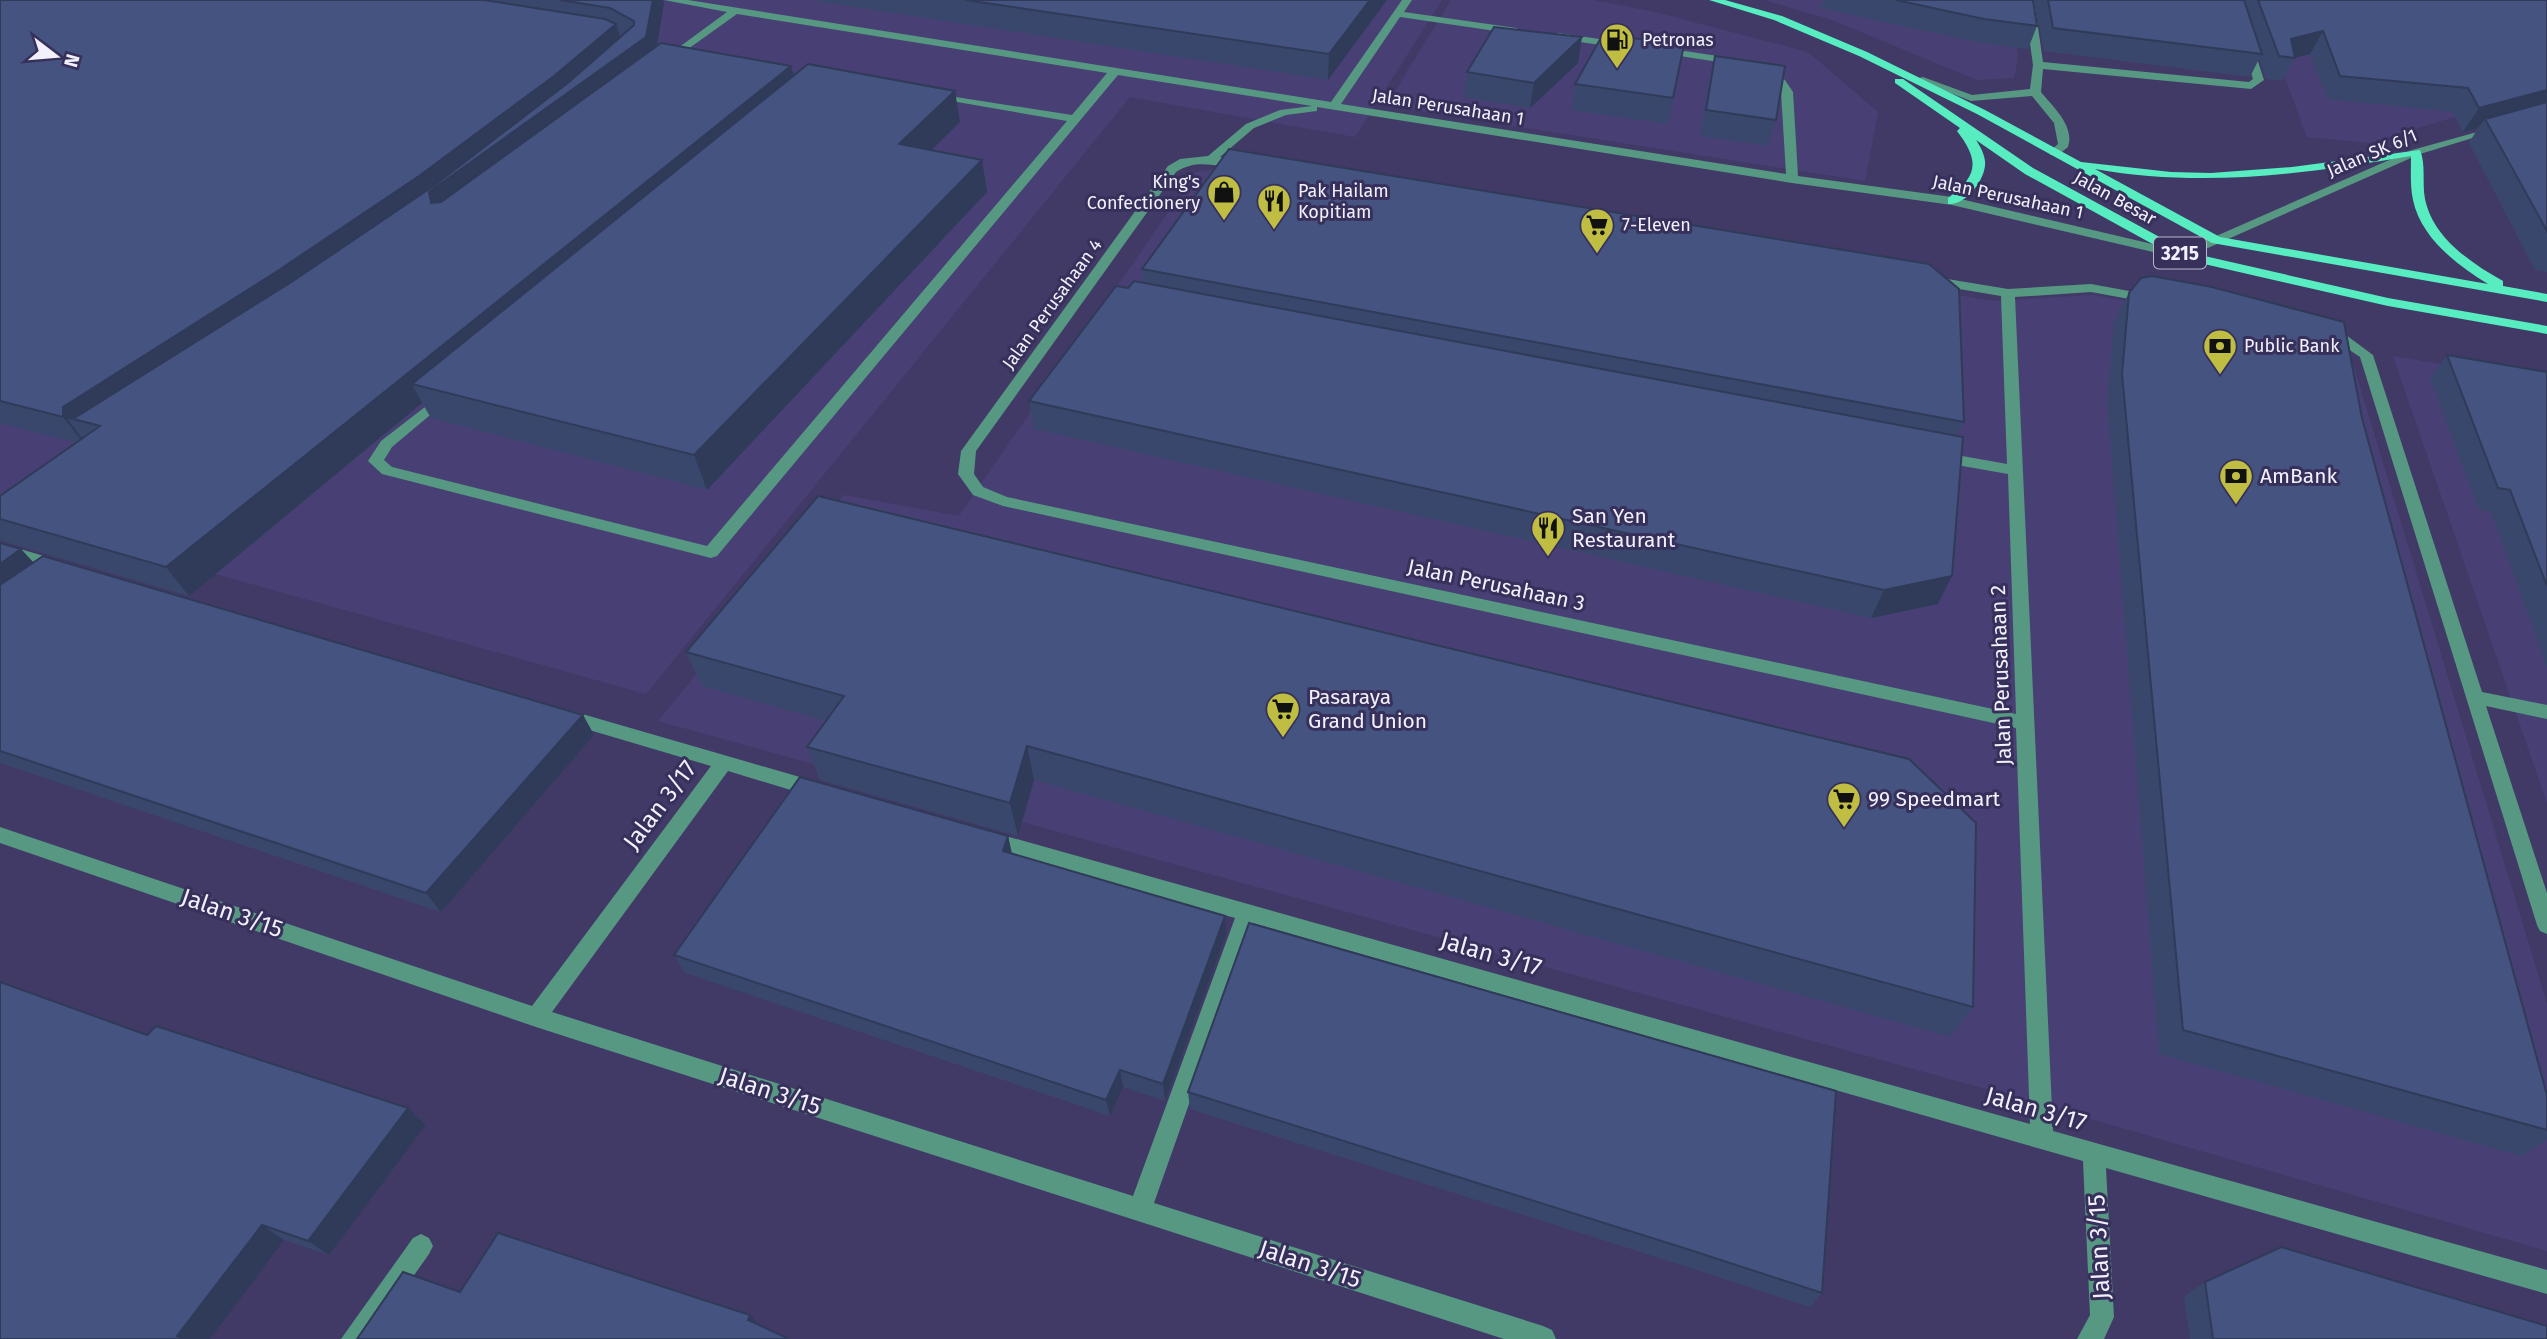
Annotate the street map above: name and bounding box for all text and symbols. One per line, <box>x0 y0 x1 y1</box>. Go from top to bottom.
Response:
north arrow <box>21 21 91 91</box>
fuel station icon: Petronas <box>1598 21 1636 70</box>
place label: Petronas <box>1642 29 1714 51</box>
text: N <box>59 51 85 70</box>
street label: Jalan Perusahaan 1 <box>1370 84 1526 130</box>
street label: Jalan SK 6/1 <box>2324 124 2420 182</box>
street label: Jalan Besar <box>2070 166 2160 230</box>
street label: Jalan Perusahaan 1 <box>1931 170 2085 224</box>
place label: King's Confectionery <box>1087 171 1200 214</box>
shop icon: King's Confectionery <box>1205 173 1243 222</box>
place label: Pak Hailam Kopitiam <box>1298 180 1389 223</box>
restaurant icon: Pak Hailam Kopitiam <box>1255 182 1293 231</box>
supermarket icon: 7-Eleven <box>1578 206 1616 255</box>
place label: 7-Eleven <box>1622 214 1691 236</box>
street label: Jalan Perusahaan 4 <box>997 234 1107 373</box>
road number: 3215 <box>2154 238 2206 268</box>
bank icon: Public Bank <box>2201 327 2239 376</box>
place label: Public Bank <box>2244 335 2340 357</box>
bank icon: AmBank <box>2217 457 2255 506</box>
place label: AmBank <box>2260 463 2338 489</box>
place label: San Yen Restaurant <box>1572 503 1676 553</box>
restaurant icon: San Yen Restaurant <box>1529 509 1567 558</box>
street label: Jalan Perusahaan 3 <box>1405 553 1587 617</box>
street label: Jalan Perusahaan 2 <box>1985 584 2017 766</box>
place label: Pasaraya Grand Union <box>1308 684 1427 734</box>
supermarket icon: Pasaraya Grand Union <box>1264 690 1302 739</box>
street label: Jalan 3/17 <box>617 755 703 855</box>
supermarket icon: 99 Speedmart <box>1825 780 1863 829</box>
place label: 99 Speedmart <box>1868 786 2001 812</box>
street label: Jalan 3/15 <box>178 883 286 943</box>
street label: Jalan 3/17 <box>1437 926 1545 982</box>
street label: Jalan 3/15 <box>716 1061 824 1121</box>
street label: Jalan 3/17 <box>1982 1081 2090 1137</box>
street label: Jalan 3/15 <box>2082 1194 2116 1300</box>
street label: Jalan 3/15 <box>1256 1234 1364 1294</box>

